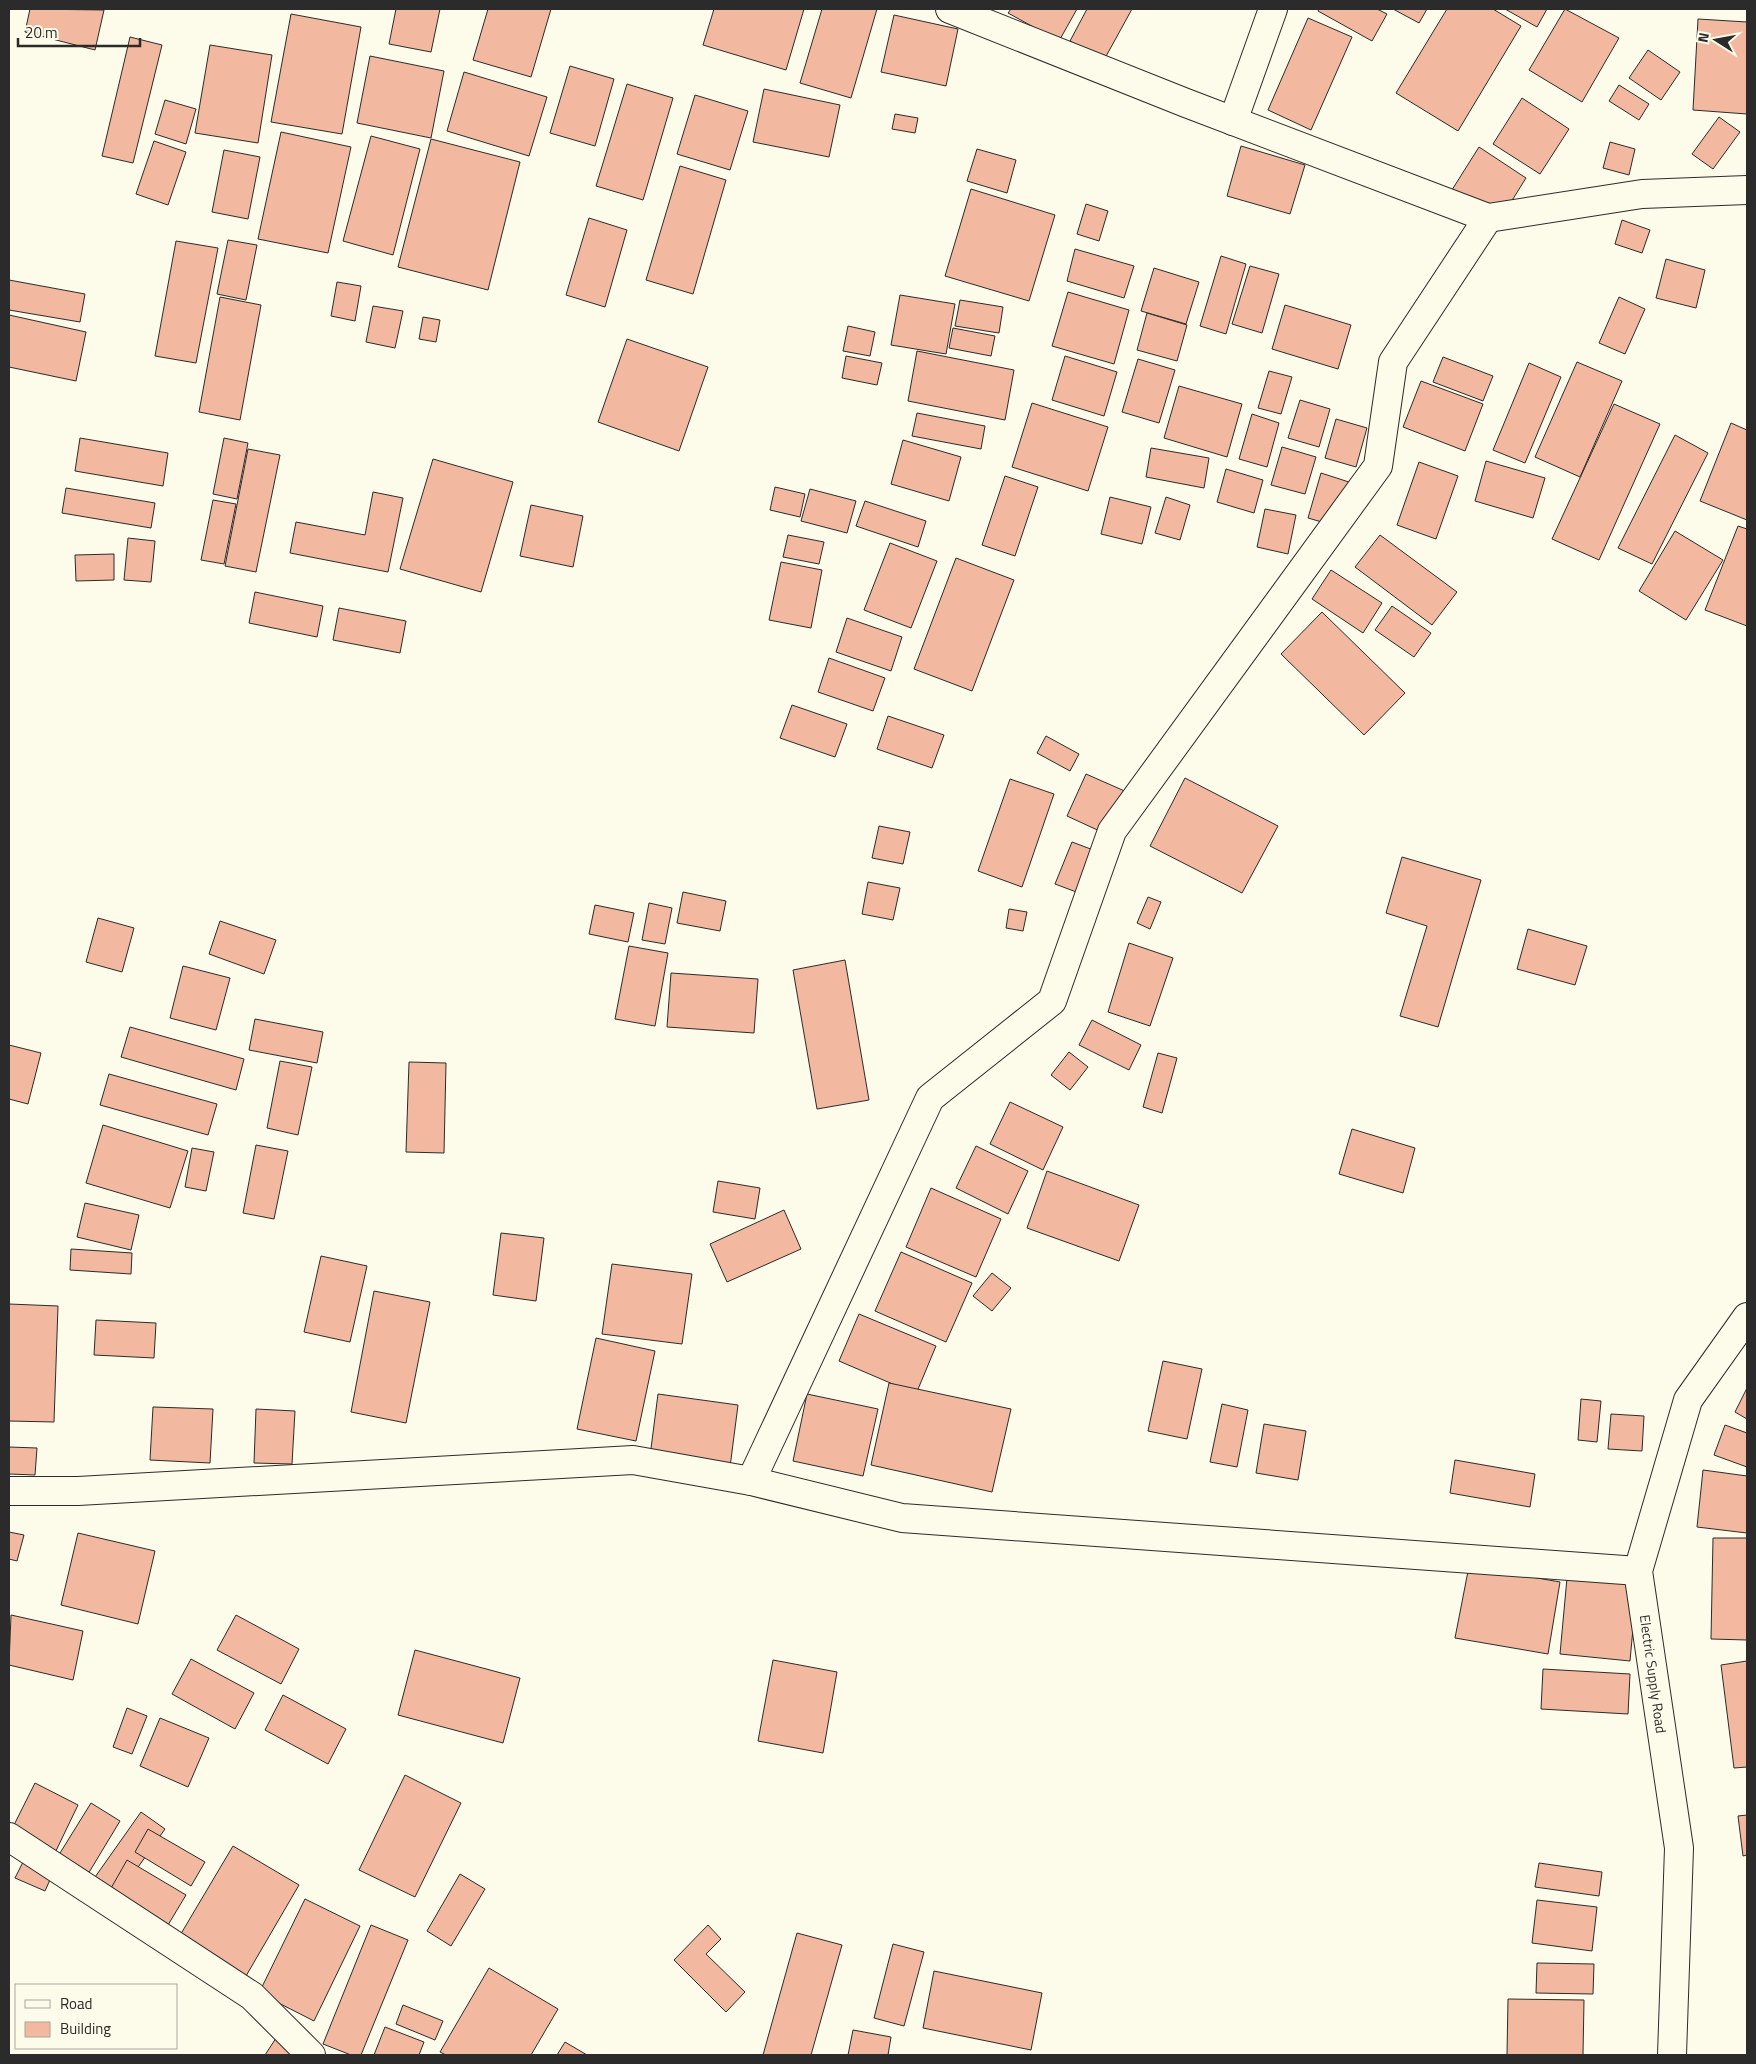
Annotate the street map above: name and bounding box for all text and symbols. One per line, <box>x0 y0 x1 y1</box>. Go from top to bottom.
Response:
scale bar <box>18 15 140 47</box>
north arrow <box>1691 15 1741 65</box>
text: 20 m <box>25 21 58 44</box>
text: N <box>1692 31 1714 44</box>
street label: Electric Supply Road <box>1635 1613 1672 1734</box>
legend <box>15 1984 178 2049</box>
text: Road <box>60 1992 92 2015</box>
text: Building <box>60 2017 111 2040</box>

